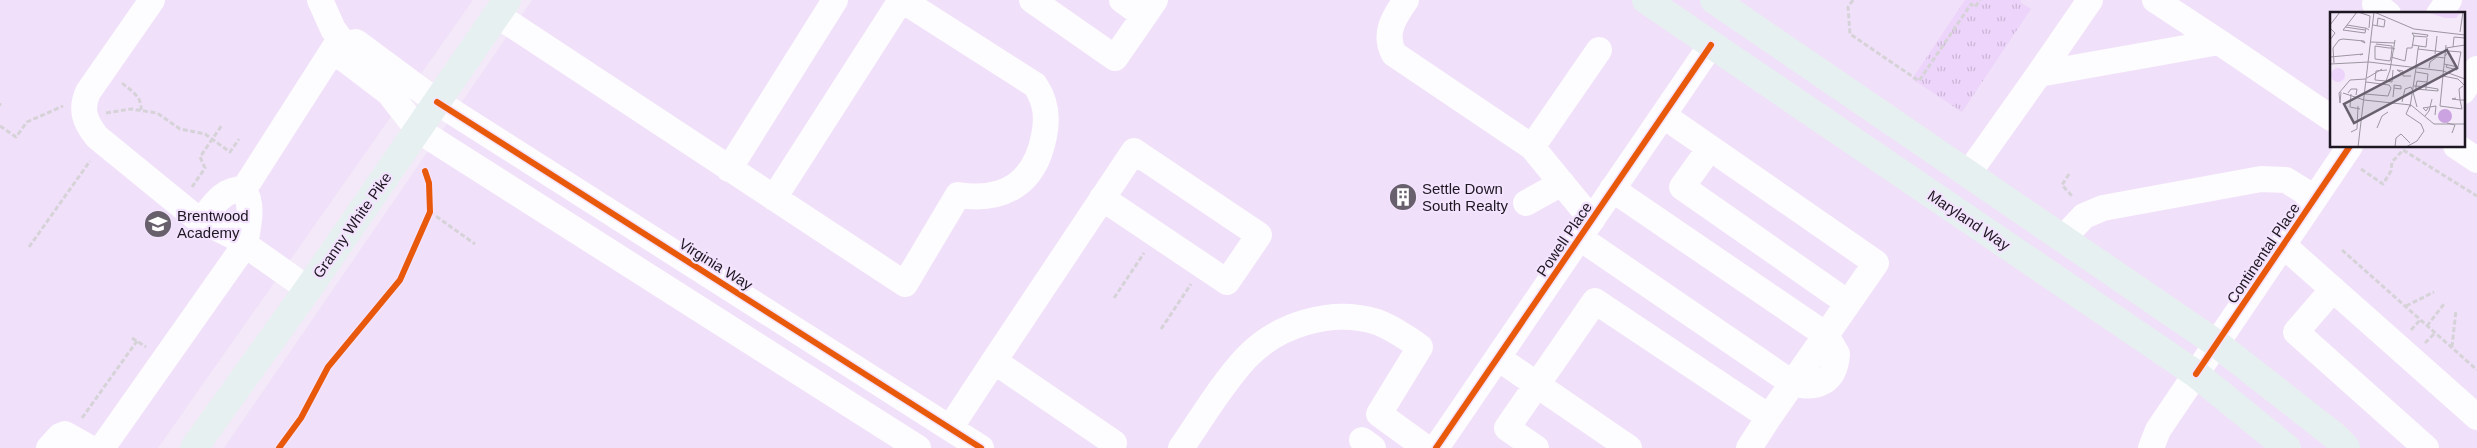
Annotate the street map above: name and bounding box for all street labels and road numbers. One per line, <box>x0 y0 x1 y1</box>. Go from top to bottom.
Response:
street label: Granny White Pike <box>309 169 395 281</box>
street label: Maryland Way <box>1925 186 2014 254</box>
street label: Powell Place <box>1533 199 1595 279</box>
street label: Continental Place <box>2223 200 2303 306</box>
street label: Virginia Way <box>676 235 756 294</box>

